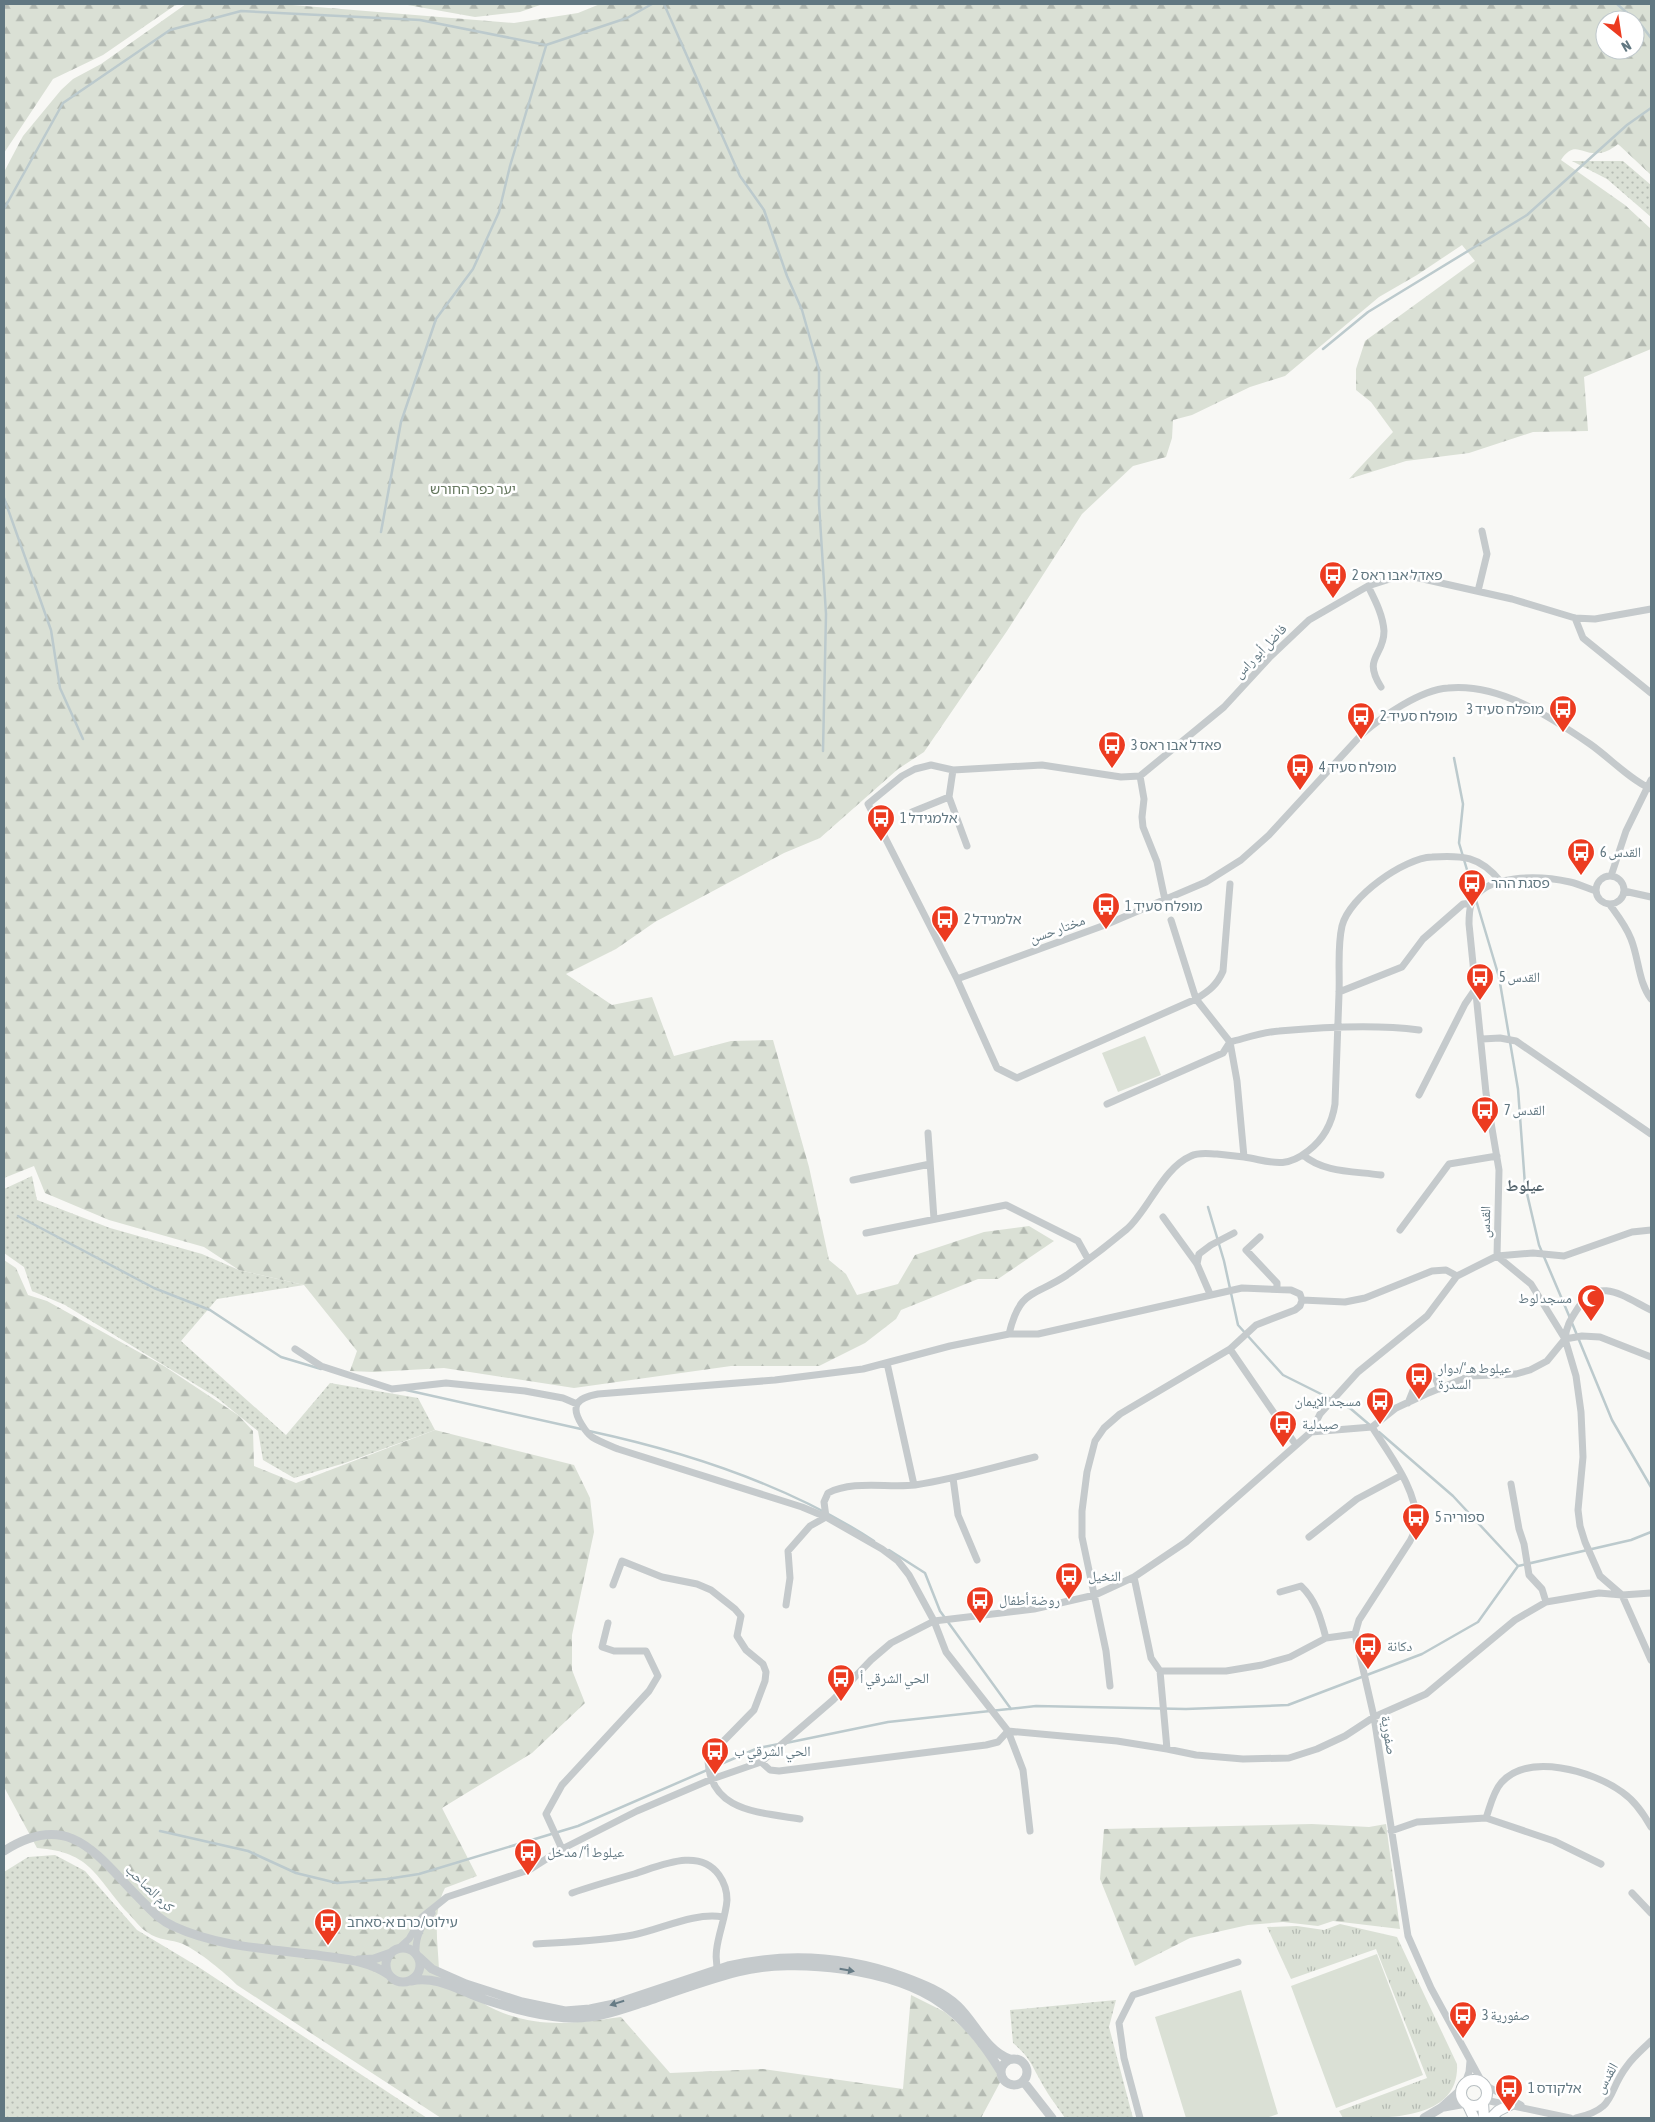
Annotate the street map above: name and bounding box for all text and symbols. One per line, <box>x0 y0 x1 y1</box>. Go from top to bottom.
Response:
north arrow <box>1595 10 1645 60</box>
text: N <box>1619 37 1634 55</box>
park label: יער כפר החורש <box>430 481 516 497</box>
bus stop icon: פאדל אבו ראס 2 <box>1318 560 1348 599</box>
place label: פאדל אבו ראס 2 <box>1352 567 1443 583</box>
street label: فاضل أبو راس <box>1230 620 1291 682</box>
bus stop icon: מופלח סעיד 3 <box>1548 694 1578 733</box>
bus stop icon: מופלח סעיד 2 <box>1346 701 1376 740</box>
place label: מופלח סעיד 3 <box>1466 701 1544 717</box>
place label: מופלח סעיד 2 <box>1380 708 1458 724</box>
bus stop icon: פאדל אבו ראס 3 <box>1097 730 1127 769</box>
place label: פאדל אבו ראס 3 <box>1131 737 1222 753</box>
bus stop icon: מופלח סעיד 4 <box>1285 752 1315 791</box>
place label: מופלח סעיד 4 <box>1319 759 1397 775</box>
bus stop icon: אלמגידל 1 <box>866 803 896 842</box>
place label: אלמגידל 1 <box>900 810 958 826</box>
bus stop icon: القدس 6 <box>1566 837 1596 876</box>
place label: القدس 6 <box>1600 844 1641 861</box>
bus stop icon: פסגת ההר <box>1457 868 1487 907</box>
place label: פסגת ההר <box>1491 875 1550 891</box>
bus stop icon: מופלח סעיד 1 <box>1091 891 1121 930</box>
place label: מופלח סעיד 1 <box>1125 898 1203 914</box>
bus stop icon: אלמגידל 2 <box>930 904 960 943</box>
place label: אלמגידל 2 <box>964 911 1022 927</box>
street label: مختار حسن <box>1027 912 1087 947</box>
bus stop icon: القدس 5 <box>1465 962 1495 1001</box>
place label: القدس 5 <box>1499 969 1540 986</box>
bus stop icon: القدس 7 <box>1470 1095 1500 1134</box>
place label: القدس 7 <box>1504 1102 1545 1119</box>
district label: عيلوط <box>1506 1176 1544 1194</box>
street label: القدس <box>1477 1206 1494 1238</box>
mosque icon: مسجد لوط <box>1576 1283 1606 1322</box>
place label: مسجد لوط <box>1518 1290 1572 1307</box>
place label: عيلوط هـ‘/دوار السدرة <box>1437 1360 1511 1393</box>
bus stop icon: عيلوط هـ‘/دوار السدرة <box>1404 1361 1434 1400</box>
bus stop icon: مسجد الإيمان <box>1365 1386 1395 1425</box>
place label: مسجد الإيمان <box>1295 1393 1361 1410</box>
bus stop icon: صيدلية <box>1268 1409 1298 1448</box>
place label: صيدلية <box>1302 1416 1339 1432</box>
bus stop icon: ספוריה 5 <box>1401 1502 1431 1541</box>
place label: ספוריה 5 <box>1435 1509 1485 1525</box>
bus stop icon: النخيل <box>1054 1561 1084 1600</box>
place label: النخيل <box>1088 1568 1121 1585</box>
bus stop icon: روضة أطفال <box>965 1585 995 1624</box>
place label: روضة أطفال <box>999 1592 1060 1609</box>
bus stop icon: دكانة <box>1353 1631 1383 1670</box>
place label: دكانة <box>1387 1638 1413 1654</box>
bus stop icon: الحي الشرقي أ <box>826 1663 856 1702</box>
place label: الحي الشرقي أ <box>860 1670 929 1690</box>
street label: صفورية <box>1377 1714 1400 1756</box>
bus stop icon: الحي الشرقي ب <box>700 1736 730 1775</box>
place label: الحي الشرقي ب <box>734 1743 811 1763</box>
bus stop icon: عيلوط أ‘/ مدخل <box>513 1837 543 1876</box>
place label: عيلوط أ‘/ مدخل <box>547 1844 624 1861</box>
street label: كرم الصاحب <box>121 1861 178 1917</box>
bus stop icon: עילוט/כרם א-סאחב <box>313 1907 343 1946</box>
place label: עילוט/כרם א-סאחב <box>347 1914 458 1930</box>
one-way arrow <box>840 1966 856 1974</box>
one-way arrow <box>609 1999 624 2007</box>
bus stop icon: صفورية 3 <box>1448 2000 1478 2039</box>
place label: صفورية 3 <box>1482 2007 1530 2024</box>
street label: القدس <box>1591 2060 1622 2097</box>
bus stop icon: אלקודס 1 <box>1494 2073 1524 2112</box>
place label: אלקודס 1 <box>1528 2080 1582 2096</box>

